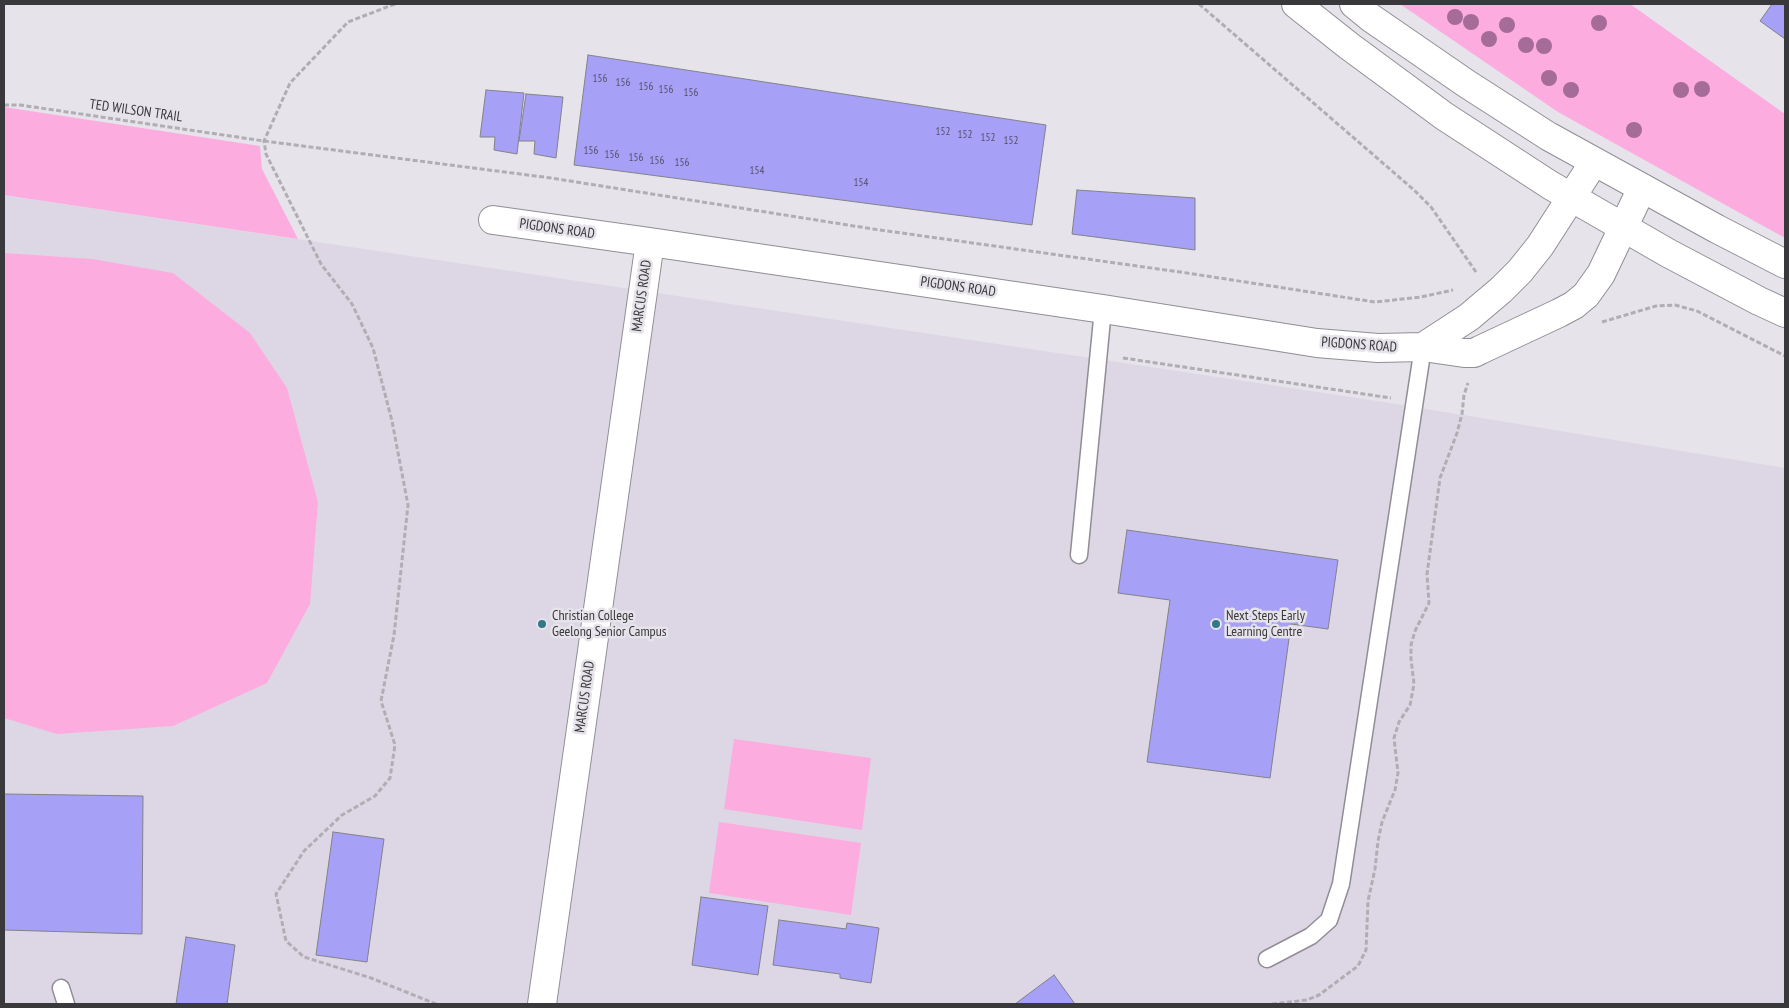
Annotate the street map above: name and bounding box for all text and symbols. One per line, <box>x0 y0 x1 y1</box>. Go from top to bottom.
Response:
house number: 156 <box>593 72 607 86</box>
house number: 156 <box>616 76 630 90</box>
house number: 156 <box>639 80 653 94</box>
house number: 156 <box>659 83 673 97</box>
house number: 156 <box>684 86 698 100</box>
street label: TED WILSON TRAIL <box>88 96 184 126</box>
house number: 152 <box>936 125 950 139</box>
house number: 152 <box>958 128 972 142</box>
house number: 152 <box>981 131 995 145</box>
house number: 152 <box>1004 134 1018 148</box>
house number: 156 <box>584 144 598 158</box>
house number: 156 <box>605 148 619 162</box>
house number: 156 <box>629 151 643 165</box>
house number: 156 <box>650 154 664 168</box>
house number: 156 <box>675 156 689 170</box>
house number: 154 <box>750 164 764 178</box>
house number: 154 <box>854 176 868 190</box>
street label: PIGDONS ROAD <box>518 215 596 243</box>
street label: MARCUS ROAD <box>629 259 655 333</box>
street label: PIGDONS ROAD <box>919 273 997 301</box>
street label: PIGDONS ROAD <box>1321 334 1397 356</box>
place label: Christian College Geelong Senior Campus <box>552 608 666 640</box>
place label: Next Steps Early Learning Centre <box>1226 608 1305 640</box>
marker: Christian College Geelong Senior Campus <box>536 618 548 630</box>
marker: Next Steps Early Learning Centre <box>1210 618 1222 630</box>
street label: MARCUS ROAD <box>572 660 598 734</box>

